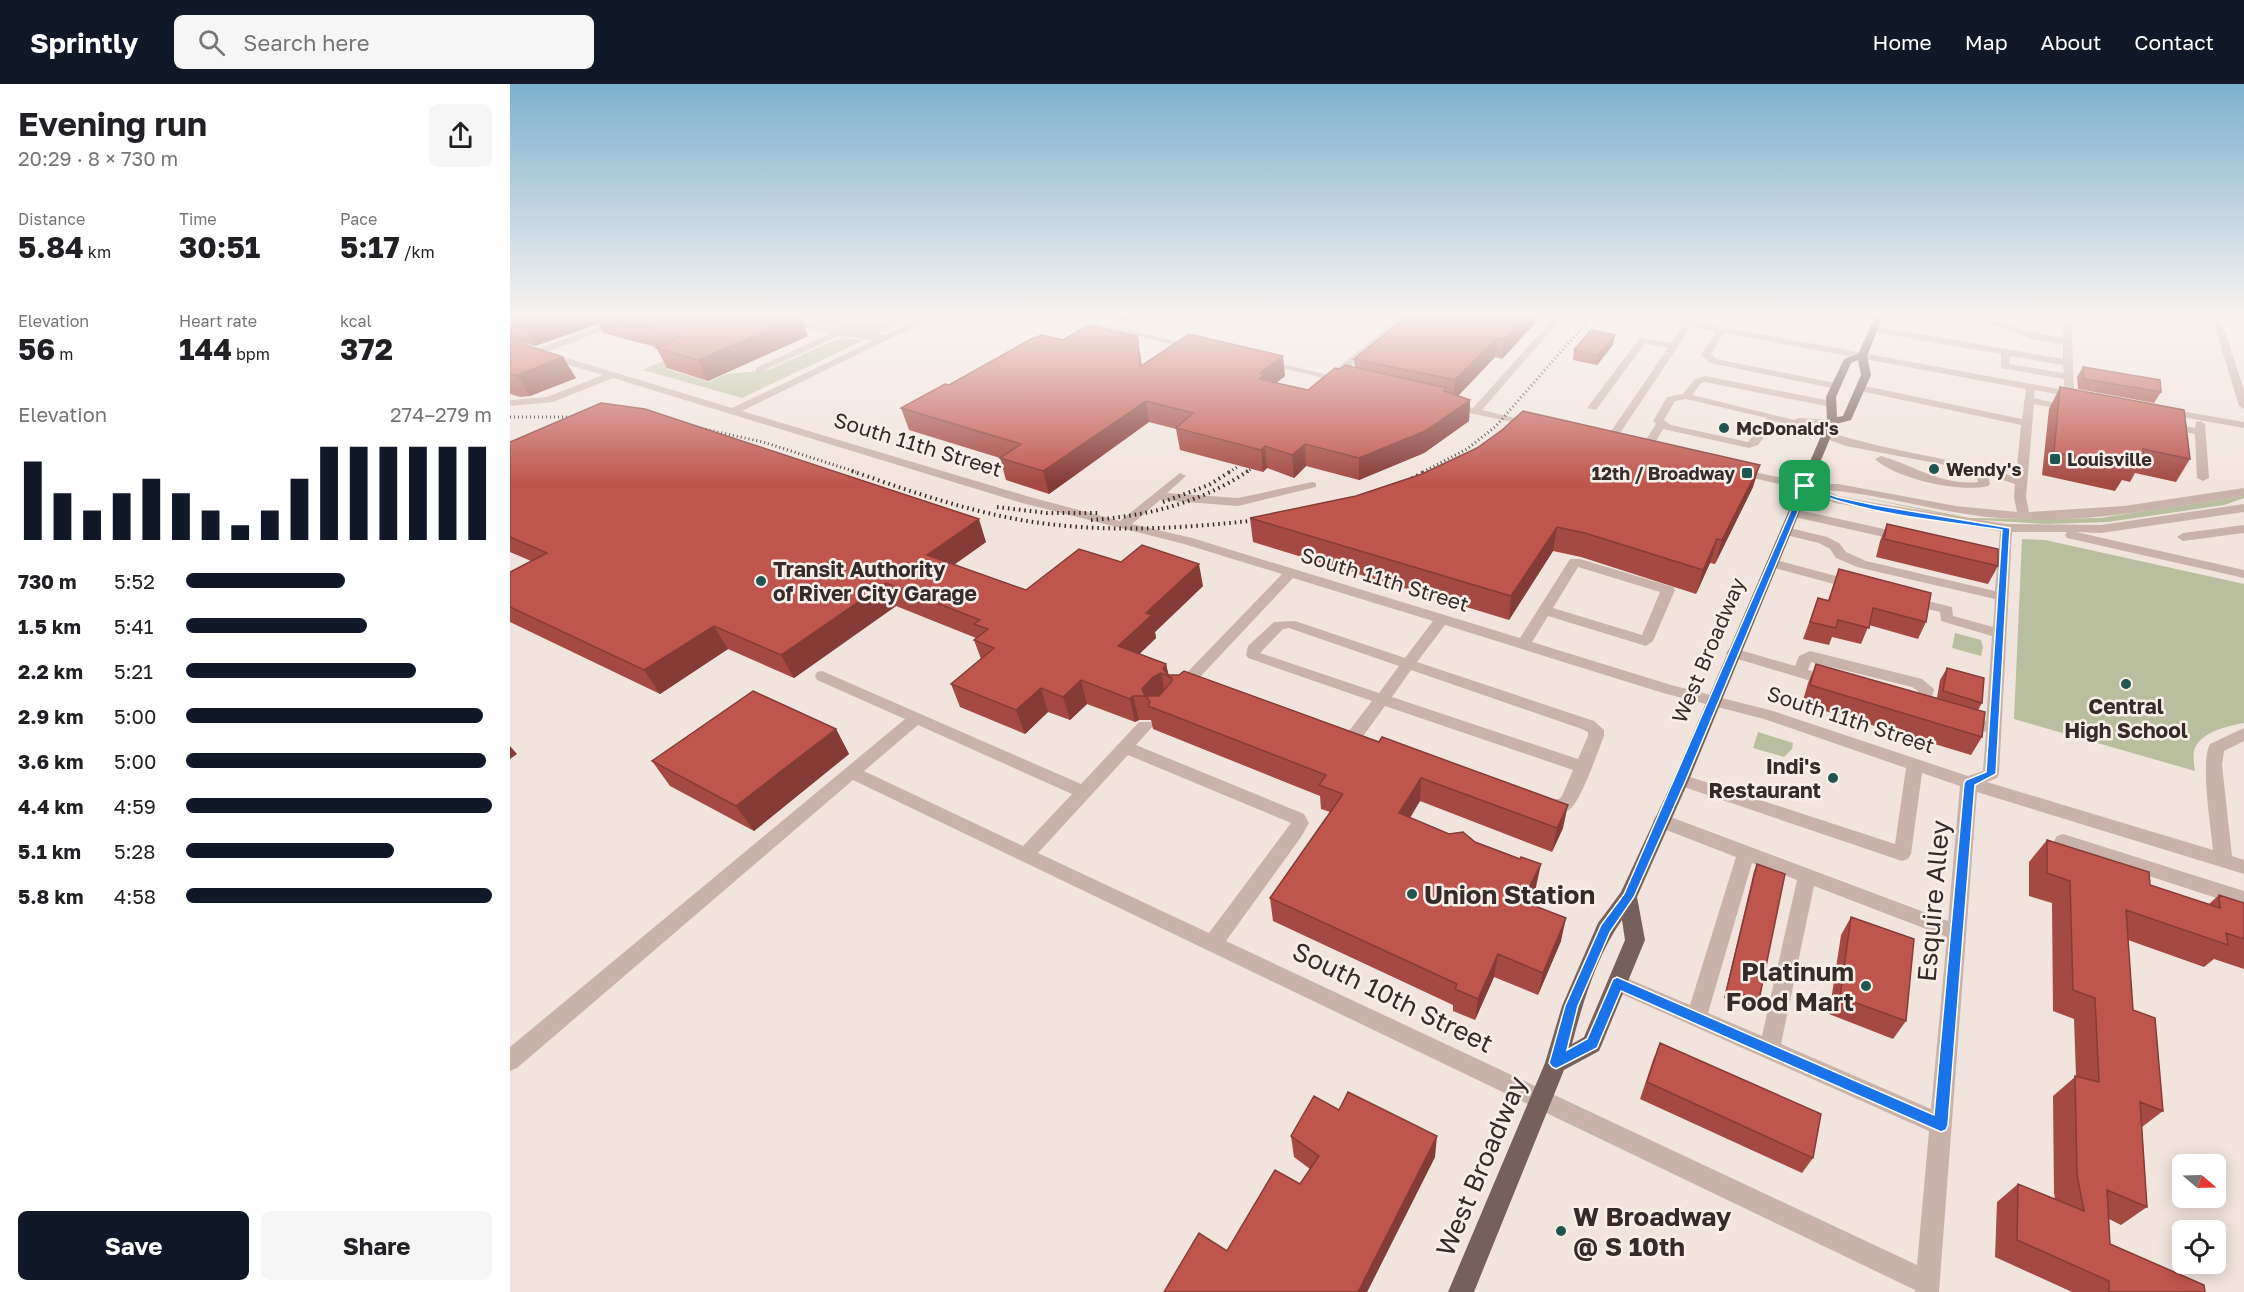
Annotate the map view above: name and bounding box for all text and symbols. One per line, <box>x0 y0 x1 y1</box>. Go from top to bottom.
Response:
search box <box>174 15 594 69</box>
text: Sprintly <box>30 26 138 59</box>
icon: search <box>195 26 228 59</box>
text: Search here <box>243 29 369 56</box>
text: Home <box>1872 29 1932 55</box>
text: Map <box>1965 29 2008 55</box>
text: About <box>2041 29 2101 55</box>
text: Contact <box>2134 29 2214 55</box>
text: Evening run <box>18 104 207 143</box>
button: share <box>429 104 492 167</box>
text: 20:29 · 8 × 730 m <box>18 146 178 170</box>
text: Distance <box>18 209 85 229</box>
text: Time <box>179 209 217 229</box>
text: Pace <box>340 209 377 229</box>
text: 5.84 <box>18 229 84 265</box>
text: 30:51 <box>179 229 260 265</box>
text: 5:17 <box>340 229 400 265</box>
text: km <box>84 242 111 262</box>
text: /km <box>400 242 435 262</box>
text: Elevation <box>18 311 89 331</box>
text: Heart rate <box>179 311 257 331</box>
text: kcal <box>340 311 372 331</box>
text: 56 <box>18 331 55 367</box>
text: 144 <box>179 331 232 367</box>
text: 372 <box>340 331 393 367</box>
text: m <box>55 344 74 364</box>
text: bpm <box>232 344 270 364</box>
text: Elevation <box>18 402 107 426</box>
text: 274–279 m <box>390 402 492 426</box>
street label: South 11th Street <box>831 406 1005 482</box>
place label: McDonald's <box>1736 417 1839 439</box>
marker: McDonald's <box>1717 421 1731 435</box>
place label: Louisville <box>2067 448 2152 470</box>
marker: Louisville <box>2048 452 2062 466</box>
place label: Wendy's <box>1946 458 2021 480</box>
pin <box>1779 460 1830 511</box>
place label: 12th / Broadway <box>1592 462 1735 484</box>
marker: Wendy's <box>1927 462 1941 476</box>
marker: 12th / Broadway <box>1740 466 1754 480</box>
icon: arrive <box>1788 469 1821 502</box>
street label: South 11th Street <box>1298 541 1472 617</box>
place label: Transit Authority of River City Garage <box>773 556 977 606</box>
text: 730 m <box>18 569 77 593</box>
text: 5:52 <box>114 569 155 593</box>
street label: West Broadway <box>1666 573 1750 727</box>
marker: Transit Authority of River City Garage <box>754 574 768 588</box>
text: 1.5 km <box>18 614 81 638</box>
text: 5:41 <box>114 614 154 638</box>
text: 2.2 km <box>18 659 83 683</box>
text: 5:21 <box>114 659 153 683</box>
marker: Central High School <box>2119 677 2133 691</box>
street label: South 11th Street <box>1764 680 1938 758</box>
place label: Central High School <box>2064 693 2188 743</box>
text: 2.9 km <box>18 704 83 728</box>
text: 5:00 <box>114 704 156 728</box>
text: 3.6 km <box>18 749 83 773</box>
text: 5:00 <box>114 749 156 773</box>
place label: Indi's Restaurant <box>1708 753 1821 803</box>
marker: Indi's Restaurant <box>1826 771 1840 785</box>
text: 4.4 km <box>18 794 84 818</box>
text: 4:59 <box>114 794 156 818</box>
street label: Esquire Alley <box>1910 818 1956 983</box>
text: 5.1 km <box>18 839 81 863</box>
text: 5:28 <box>114 839 155 863</box>
place label: Union Station <box>1424 879 1595 910</box>
text: 5.8 km <box>18 884 84 908</box>
text: 4:58 <box>114 884 156 908</box>
marker: Union Station <box>1405 887 1419 901</box>
street label: South 10th Street <box>1288 935 1498 1059</box>
place label: Platinum Food Mart <box>1726 956 1854 1017</box>
marker: Platinum Food Mart <box>1859 979 1873 993</box>
street label: West Broadway <box>1429 1071 1533 1261</box>
north arrow <box>2172 1154 2226 1208</box>
map controls <box>2172 1154 2226 1274</box>
place label: W Broadway @ S 10th <box>1573 1201 1732 1262</box>
button: Save <box>18 1211 249 1280</box>
button: Share <box>261 1211 492 1280</box>
button: locate <box>2172 1220 2226 1274</box>
marker: W Broadway @ S 10th <box>1554 1224 1568 1238</box>

